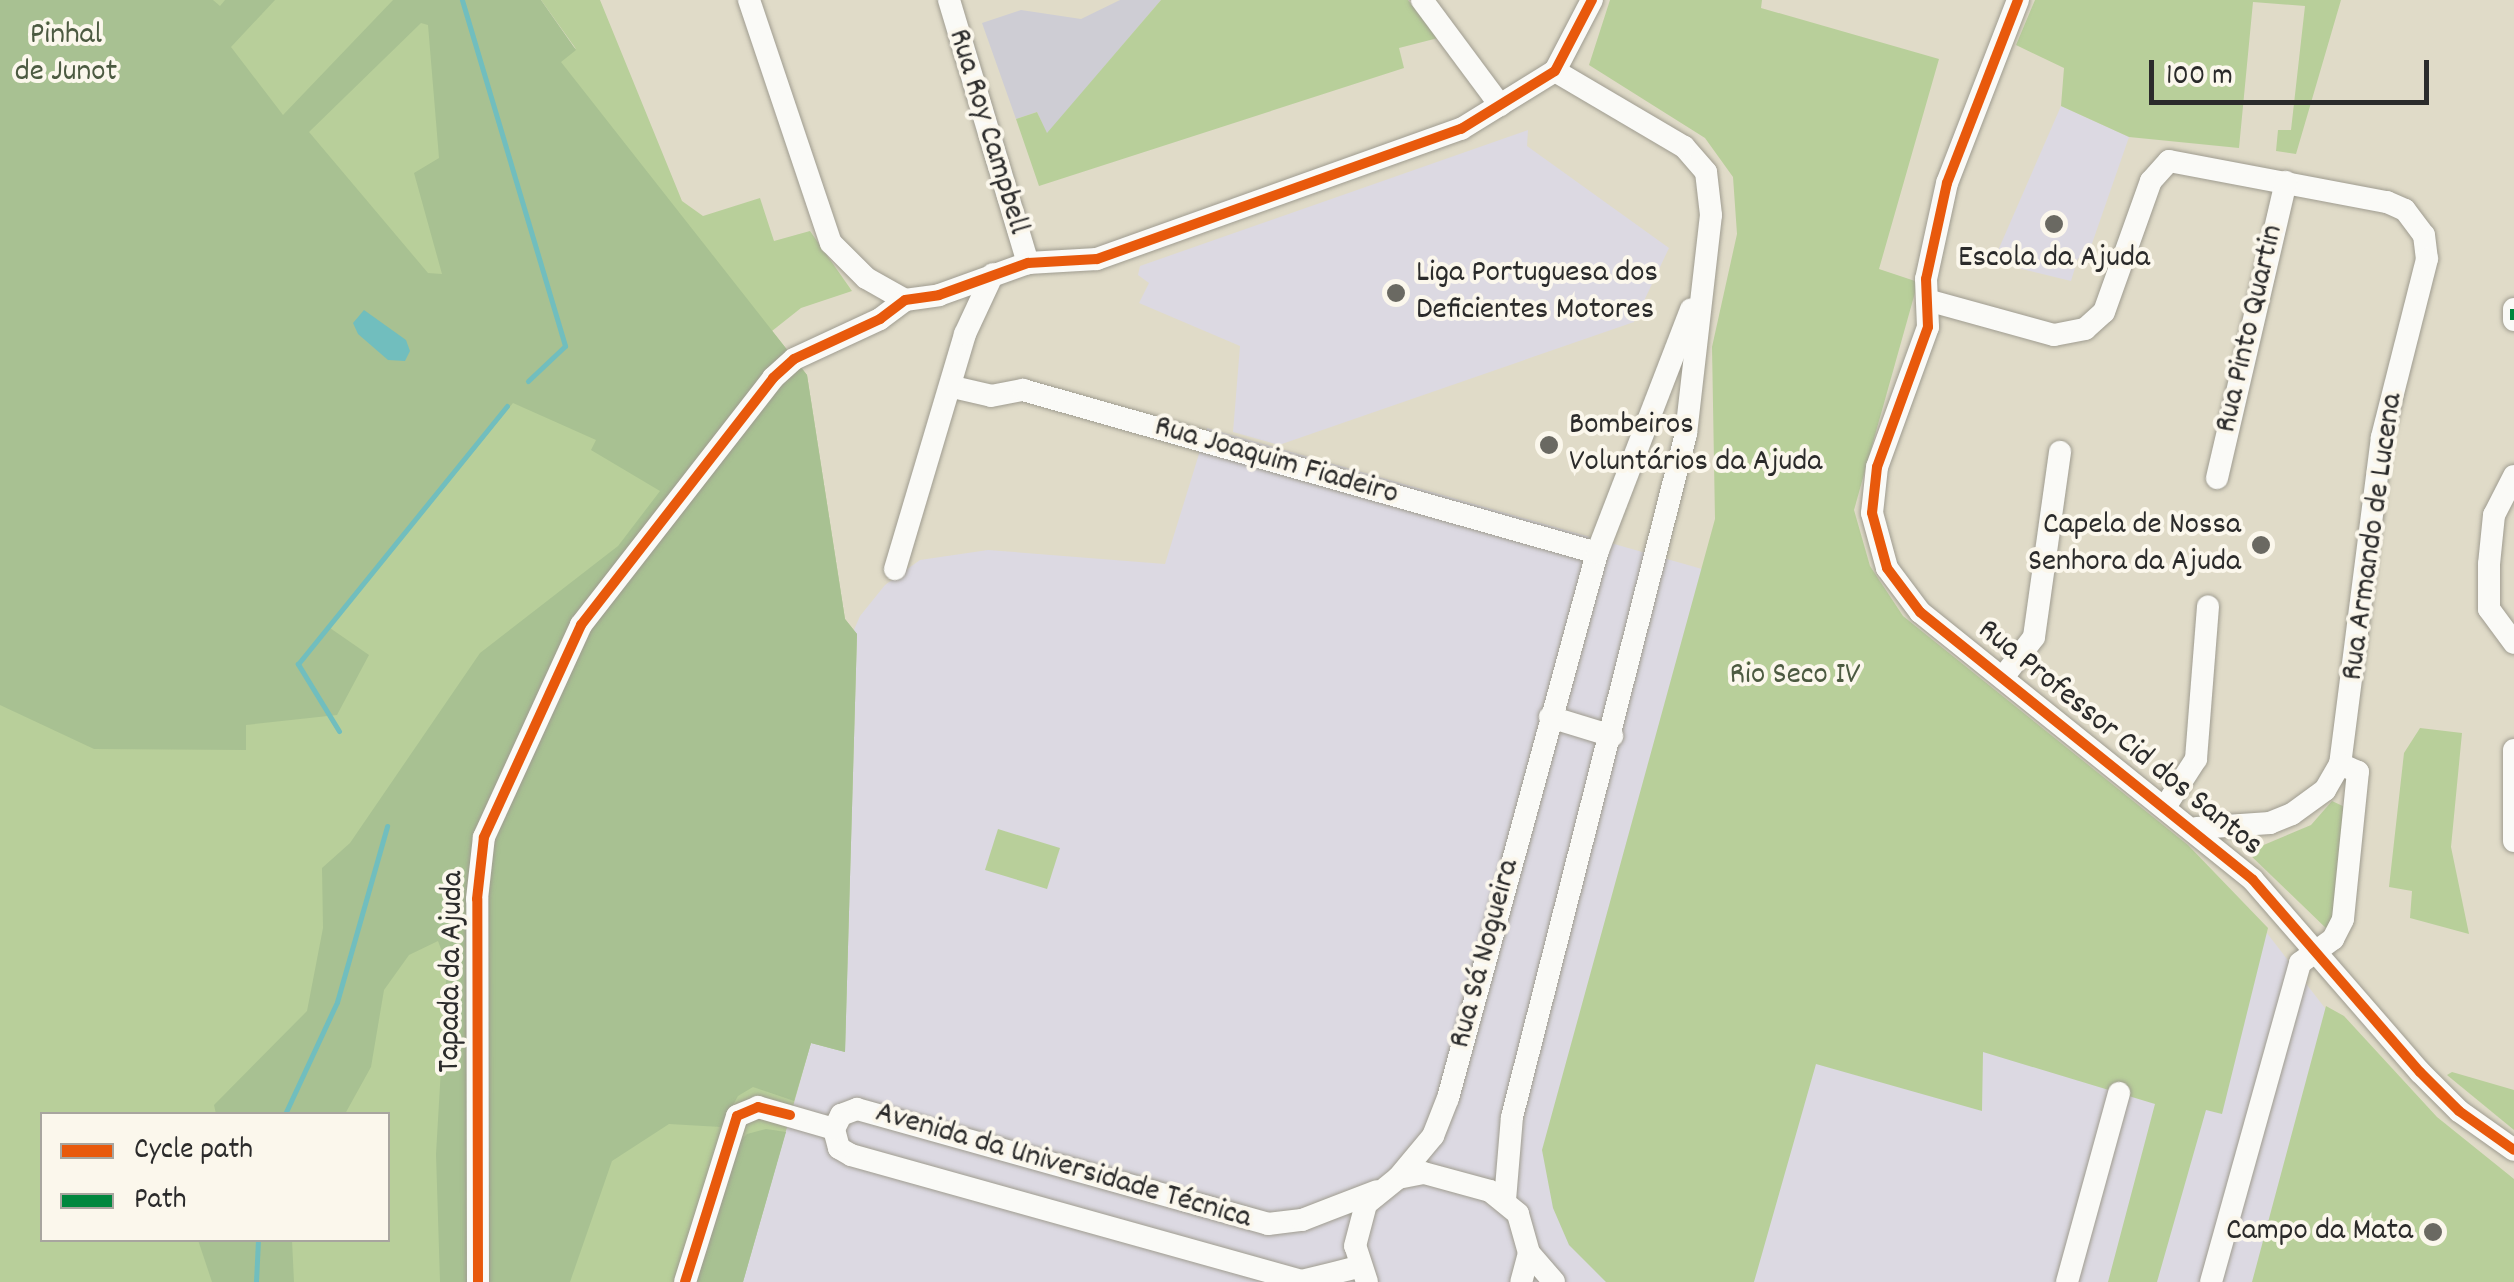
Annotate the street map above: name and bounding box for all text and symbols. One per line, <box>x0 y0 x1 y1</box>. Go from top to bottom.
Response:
park label: Pinhal de Junot <box>15 18 117 93</box>
street label: Rua Roy Campbell <box>938 25 1036 239</box>
scale bar <box>2154 40 2434 102</box>
text: 100 m <box>2166 56 2233 99</box>
marker: Escola da Ajuda <box>2043 213 2065 235</box>
street label: Rua Pinto Quartin <box>2208 221 2294 437</box>
place label: Escola da Ajuda <box>1958 240 2150 278</box>
place label: Liga Portuguesa dos Deficientes Motores <box>1416 256 1658 331</box>
marker: Liga Portuguesa dos Deficientes Motores <box>1385 282 1407 304</box>
street label: Rua Armando de Lucena <box>2335 391 2413 683</box>
place label: Bombeiros Voluntários da Ajuda <box>1569 408 1822 483</box>
street label: Rua Joaquim Fiadeiro <box>1150 409 1402 515</box>
marker: Bombeiros Voluntários da Ajuda <box>1538 434 1560 456</box>
place label: Capela de Nossa Senhora da Ajuda <box>2028 508 2241 583</box>
marker: Capela de Nossa Senhora da Ajuda <box>2250 534 2272 556</box>
street label: Rua Professor Cid dos Santos <box>1969 612 2269 866</box>
park label: Rio Seco IV <box>1730 657 1860 695</box>
street label: Rua Sá Nogueira <box>1442 855 1530 1053</box>
street label: Tapada da Ajuda <box>432 871 474 1073</box>
street label: Avenida da Universidade Técnica <box>871 1095 1255 1239</box>
legend <box>40 1112 390 1242</box>
text: Cycle path <box>134 1130 253 1173</box>
text: Path <box>134 1180 187 1223</box>
place label: Campo da Mata <box>2226 1213 2413 1251</box>
marker: Campo da Mata <box>2422 1221 2444 1243</box>

